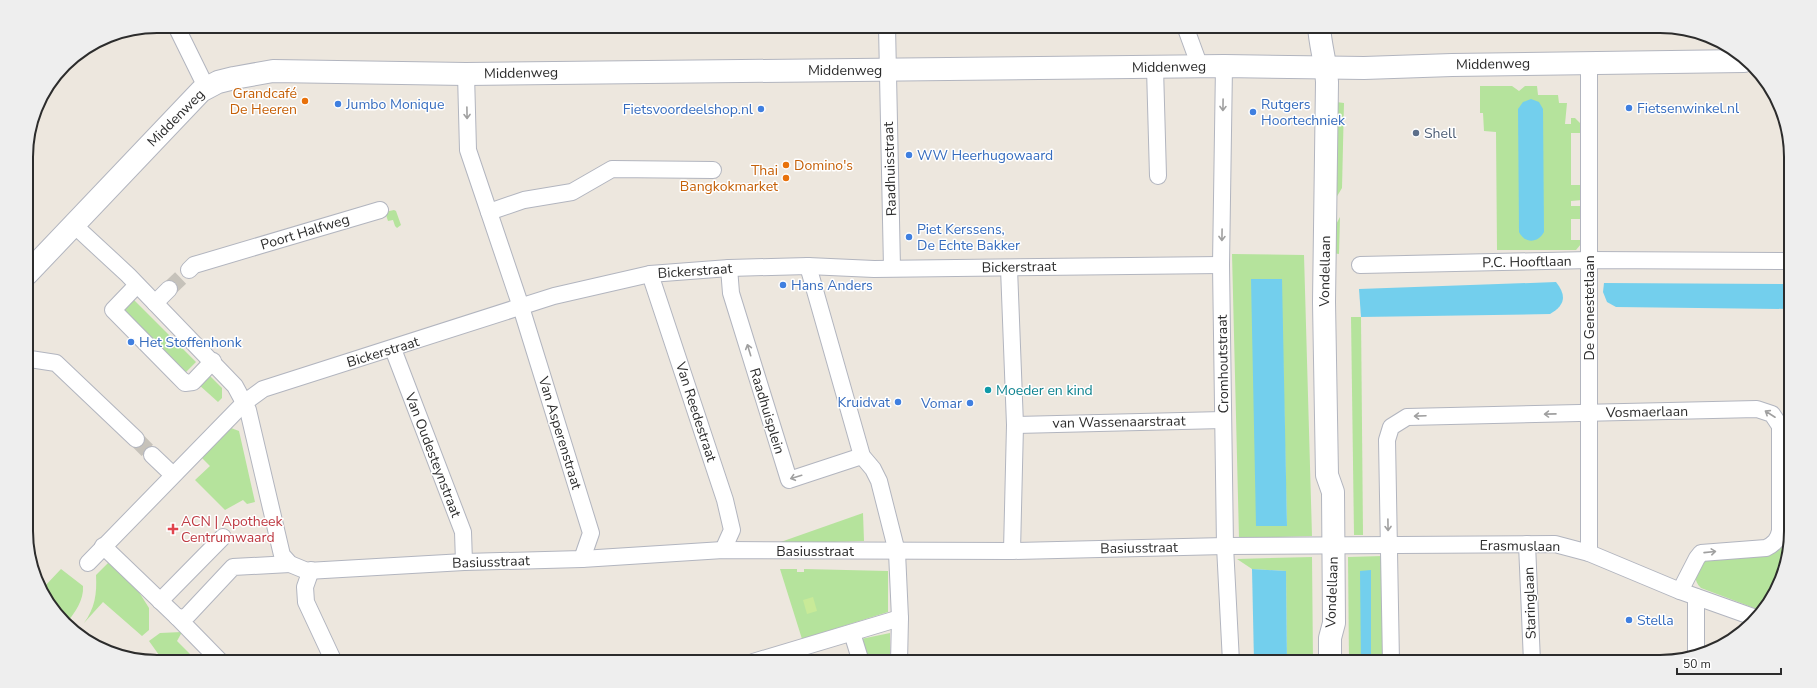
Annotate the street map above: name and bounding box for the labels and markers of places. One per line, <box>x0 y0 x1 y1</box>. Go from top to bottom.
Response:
place label: Grandcafé De Heeren <box>230 84 297 119</box>
place label: Jumbo Monique <box>345 95 444 114</box>
place label: Rutgers Hoortechniek <box>1261 95 1346 130</box>
marker: Grandcafé De Heeren <box>300 96 310 106</box>
marker: Jumbo Monique <box>333 99 343 109</box>
place label: Fietsenwinkel.nl <box>1637 99 1740 118</box>
place label: Fietsvoordeelshop.nl <box>623 100 754 119</box>
marker: Fietsenwinkel.nl <box>1624 103 1634 113</box>
marker: Fietsvoordeelshop.nl <box>756 104 766 114</box>
marker: Rutgers Hoortechniek <box>1248 107 1258 117</box>
place label: Shell <box>1424 124 1457 143</box>
marker: Shell <box>1411 128 1421 138</box>
place label: WW Heerhugowaard <box>917 146 1053 165</box>
marker: WW Heerhugowaard <box>904 150 914 160</box>
place label: Domino's <box>794 156 853 175</box>
marker: Domino's <box>781 160 791 170</box>
place label: Thai Bangkokmarket <box>680 161 778 196</box>
marker: Thai Bangkokmarket <box>781 173 791 183</box>
place label: Piet Kerssens, De Echte Bakker <box>917 220 1020 255</box>
marker: Piet Kerssens, De Echte Bakker <box>904 232 914 242</box>
place label: Hans Anders <box>791 276 873 295</box>
marker: Hans Anders <box>778 280 788 290</box>
place label: Het Stoffenhonk <box>139 333 243 352</box>
marker: Het Stoffenhonk <box>126 337 136 347</box>
place label: Moeder en kind <box>996 381 1093 400</box>
marker: Moeder en kind <box>983 385 993 395</box>
place label: Kruidvat <box>838 393 890 412</box>
place label: Vomar <box>920 394 962 413</box>
marker: Kruidvat <box>893 397 903 407</box>
marker: Vomar <box>965 398 975 408</box>
place label: ACN | Apotheek Centrumwaard <box>181 512 284 547</box>
marker: ACN | Apotheek Centrumwaard <box>168 524 178 534</box>
place label: Stella <box>1637 611 1674 630</box>
marker: Stella <box>1624 615 1634 625</box>

